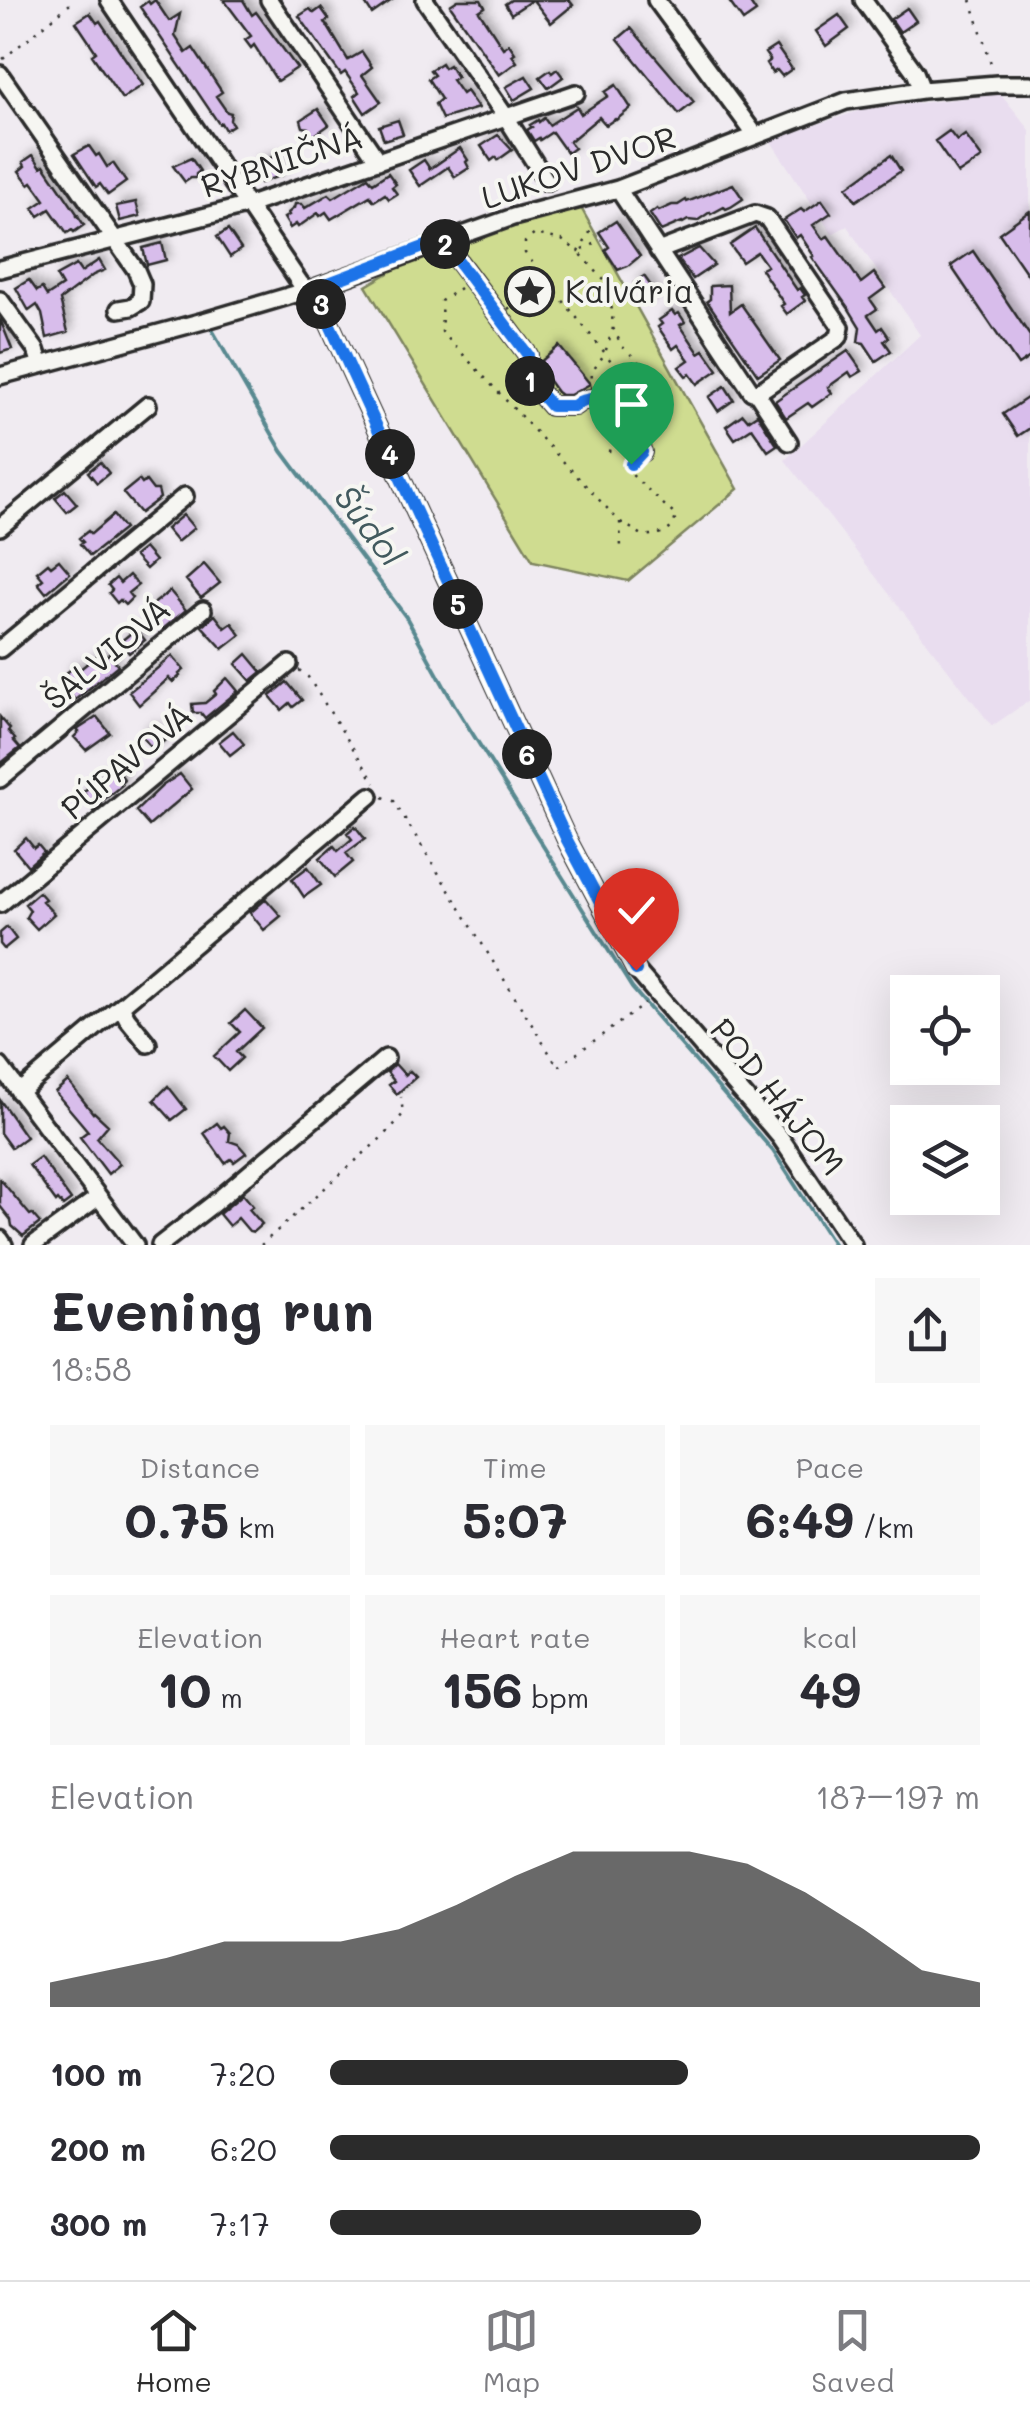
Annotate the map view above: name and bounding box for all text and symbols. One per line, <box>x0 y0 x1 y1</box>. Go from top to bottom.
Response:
street label: RYBNIČNÁ <box>195 114 368 206</box>
street label: LUKOV DVOR <box>476 115 681 217</box>
pin: 2 <box>420 219 470 269</box>
text: 2 <box>437 226 453 262</box>
place icon: Kalvária <box>504 266 556 318</box>
place label: Kalvária <box>565 269 694 311</box>
pin: 3 <box>296 279 346 329</box>
text: 3 <box>313 286 329 322</box>
pin: 1 <box>505 356 555 406</box>
pin <box>589 362 674 465</box>
text: 1 <box>524 363 536 399</box>
icon: arrive <box>604 377 659 432</box>
pin: 4 <box>365 429 415 479</box>
text: 4 <box>381 436 399 472</box>
water label: Šúdol <box>325 475 416 575</box>
pin: 5 <box>433 579 483 629</box>
text: 5 <box>450 586 466 622</box>
street label: ŠALVIOVÁ <box>33 587 178 718</box>
street label: PÚPAVOVÁ <box>51 693 200 828</box>
pin: 6 <box>502 729 552 779</box>
text: 6 <box>519 736 535 772</box>
pin <box>594 868 679 971</box>
icon: check <box>609 883 664 938</box>
map controls <box>890 975 1000 1215</box>
button: locate <box>890 975 1000 1085</box>
street label: POD HÁJOM <box>702 1009 855 1183</box>
button: layers <box>890 1105 1000 1215</box>
text: Evening run <box>50 1273 374 1345</box>
button: share <box>875 1278 980 1383</box>
text: 18:58 <box>50 1347 132 1389</box>
text: Distance <box>140 1449 260 1485</box>
text: Time <box>483 1449 547 1485</box>
text: Pace <box>796 1449 864 1485</box>
text: 0.75 <box>125 1485 229 1551</box>
text: 5:07 <box>462 1485 568 1551</box>
text: 6:49 <box>746 1485 854 1551</box>
text: km <box>229 1509 275 1545</box>
text: /km <box>854 1509 914 1545</box>
text: Elevation <box>137 1619 263 1655</box>
text: Heart rate <box>439 1619 591 1655</box>
text: kcal <box>802 1619 858 1655</box>
text: 10 <box>157 1655 212 1721</box>
text: 156 <box>441 1655 523 1721</box>
text: 49 <box>799 1655 861 1721</box>
text: m <box>212 1679 243 1715</box>
text: bpm <box>523 1679 589 1715</box>
text: Elevation <box>50 1775 194 1817</box>
text: 187–197 m <box>816 1775 980 1817</box>
text: 100 m <box>50 2052 142 2094</box>
text: 7:20 <box>210 2052 275 2094</box>
text: 200 m <box>50 2127 146 2169</box>
text: 6:20 <box>210 2127 277 2169</box>
text: 300 m <box>50 2202 147 2244</box>
text: 7:17 <box>210 2202 270 2244</box>
tab: Home <box>136 2303 212 2399</box>
tab: Map <box>483 2303 540 2399</box>
tab: Saved <box>811 2303 894 2399</box>

